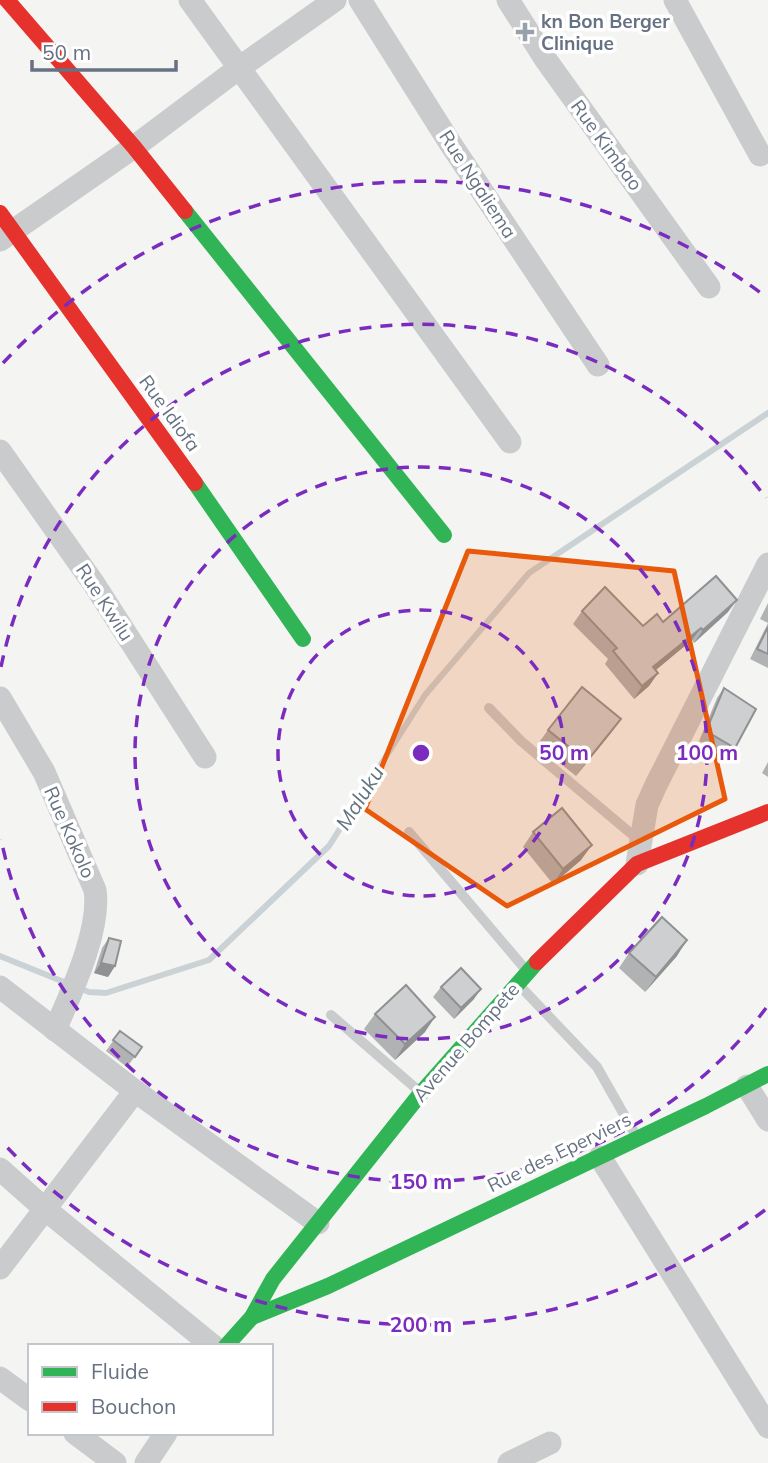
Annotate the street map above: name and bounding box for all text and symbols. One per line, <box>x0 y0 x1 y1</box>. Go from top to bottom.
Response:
place label: kn Bon Berger Clinique <box>541 9 670 55</box>
marker: kn Bon Berger Clinique <box>515 22 535 42</box>
scale bar <box>32 28 175 72</box>
text: 50 m <box>42 39 91 65</box>
street label: Rue Kimbao <box>566 95 648 195</box>
street label: Rue Ngaliema <box>434 125 522 243</box>
street label: Rue Idiofa <box>134 370 206 456</box>
street label: Rue Kwilu <box>71 559 139 645</box>
text: 50 m <box>539 739 589 765</box>
text: 100 m <box>676 739 738 765</box>
centre of rings <box>409 741 433 765</box>
water label: Maluku <box>329 761 389 834</box>
street label: Rue Kokolo <box>39 782 101 882</box>
street label: Avenue Bompete <box>408 977 524 1107</box>
street label: Rue des Eperviers <box>483 1107 635 1197</box>
text: 150 m <box>390 1168 452 1194</box>
text: 200 m <box>390 1311 452 1337</box>
legend <box>28 1344 273 1435</box>
text: Fluide <box>91 1358 149 1384</box>
text: Bouchon <box>91 1393 176 1419</box>

